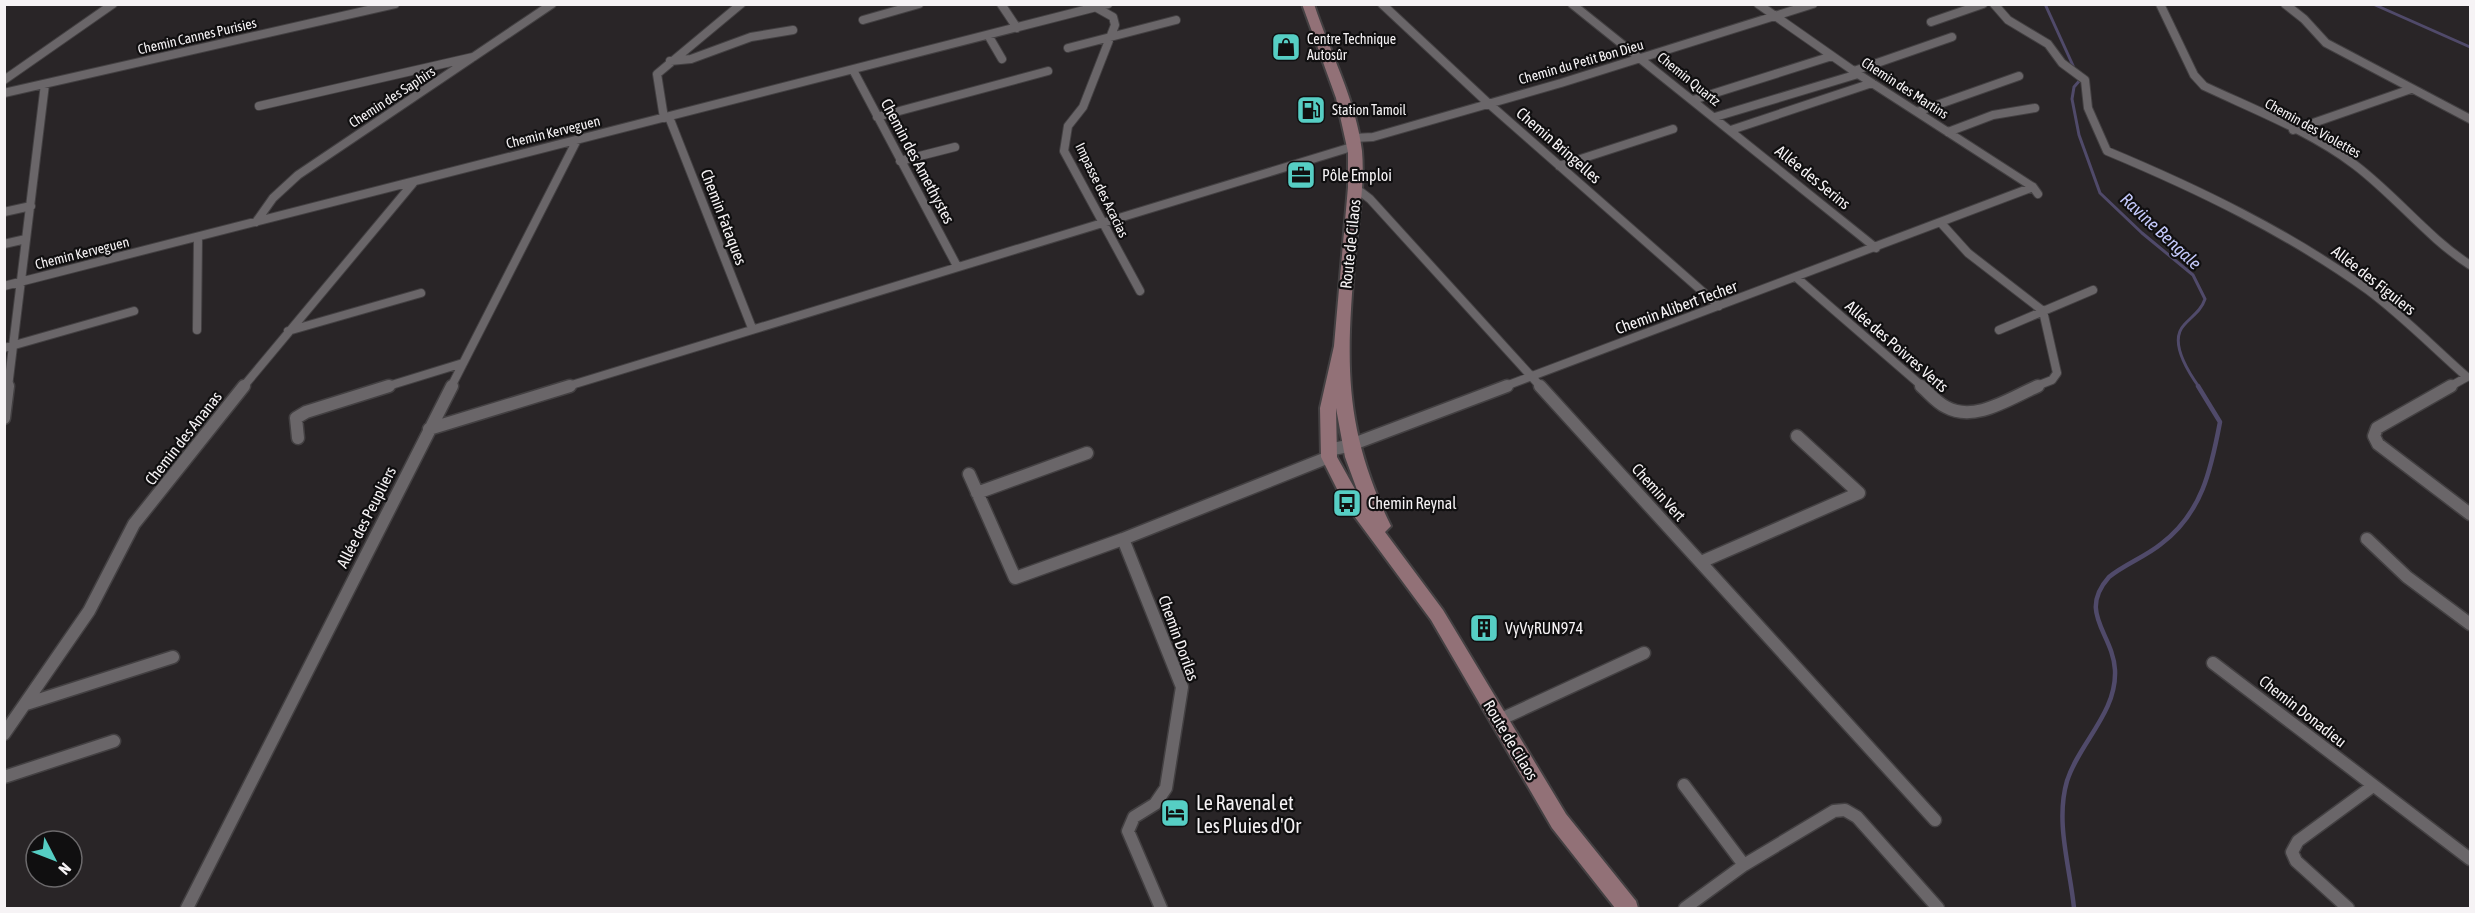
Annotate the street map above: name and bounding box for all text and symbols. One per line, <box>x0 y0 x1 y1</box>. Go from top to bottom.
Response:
street label: Chemin Cannes Purisies <box>136 15 258 57</box>
shop icon: Centre Technique Autosûr <box>1270 31 1302 63</box>
place label: Centre Technique Autosûr <box>1307 31 1396 63</box>
street label: Chemin du Petit Bon Dieu <box>1517 37 1645 87</box>
street label: Chemin Quartz <box>1654 49 1724 109</box>
street label: Chemin des Martins <box>1859 54 1951 122</box>
street label: Chemin des Saphirs <box>346 63 438 131</box>
fuel station icon: Station Tamoil <box>1295 94 1327 126</box>
street label: Chemin des Violettes <box>2262 95 2364 161</box>
street label: Chemin des Amethystes <box>877 96 959 227</box>
place label: Station Tamoil <box>1332 102 1407 118</box>
street label: Chemin Bringelles <box>1512 103 1605 188</box>
street label: Chemin Kerveguen <box>504 113 602 151</box>
street label: Impasse des Acacias <box>1072 140 1132 240</box>
street label: Allée des Serins <box>1772 141 1854 213</box>
office icon: Pôle Emploi <box>1285 159 1317 191</box>
place label: Pôle Emploi <box>1322 166 1392 185</box>
street label: Chemin Fataques <box>697 167 751 268</box>
water label: Ravine Bengale <box>2116 188 2206 274</box>
street label: Route de Cilaos <box>1336 198 1364 290</box>
street label: Chemin Kerveguen <box>33 234 131 272</box>
street label: Allée des Figuiers <box>2328 242 2420 319</box>
street label: Chemin Alibert Techer <box>1613 277 1740 337</box>
street label: Allée des Poivres Verts <box>1842 296 1952 396</box>
street label: Chemin des Ananas <box>141 387 225 488</box>
street label: Chemin Vert <box>1629 460 1690 525</box>
street label: Allée des Peupliers <box>333 463 400 571</box>
bus stop icon: Chemin Reynal <box>1331 487 1363 519</box>
place label: Chemin Reynal <box>1368 494 1457 513</box>
street label: Chemin Dorilas <box>1155 593 1203 683</box>
building icon: VyVyRUN974 <box>1468 612 1500 644</box>
place label: VyVyRUN974 <box>1505 619 1583 638</box>
street label: Chemin Donadieu <box>2256 671 2350 751</box>
street label: Route de Cilaos <box>1480 697 1542 783</box>
place label: Le Ravenal et Les Pluies d'Or <box>1196 791 1302 837</box>
hotel icon: Le Ravenal et Les Pluies d'Or <box>1159 797 1191 829</box>
north arrow <box>24 829 84 889</box>
text: N <box>55 860 75 879</box>

